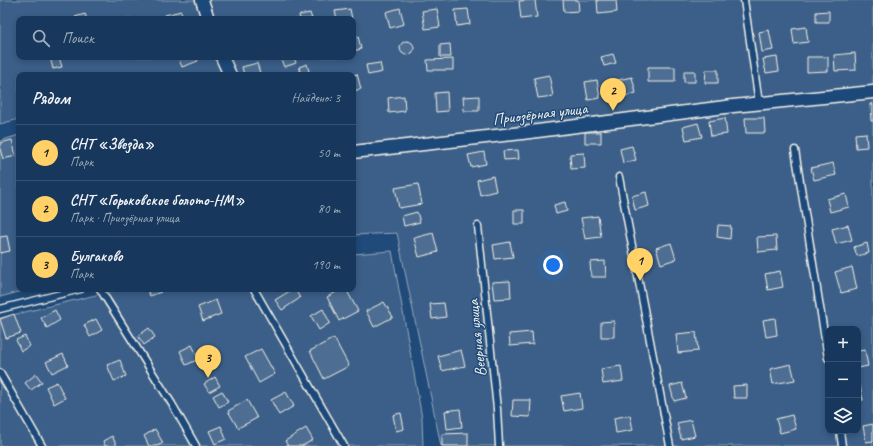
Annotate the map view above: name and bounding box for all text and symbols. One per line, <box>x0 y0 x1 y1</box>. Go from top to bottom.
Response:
search box <box>16 16 356 60</box>
icon: search <box>30 27 52 49</box>
text: Поиск <box>62 29 94 48</box>
pin: 2 <box>600 78 626 111</box>
text: Рядом <box>32 88 70 109</box>
text: Найдено: 3 <box>292 90 340 106</box>
street label: Приозёрная улица <box>492 98 590 130</box>
text: СНТ «Звезда» <box>70 135 154 154</box>
text: 1 <box>42 145 48 161</box>
text: 50 m <box>318 145 340 161</box>
text: Парк <box>70 154 93 170</box>
text: СНТ «Горьковское болото-НМ» <box>70 191 245 210</box>
text: 2 <box>42 201 48 217</box>
text: 80 m <box>318 201 340 217</box>
text: Парк · Приозёрная улица <box>70 210 179 226</box>
text: Булгаково <box>70 247 123 266</box>
pin: 1 <box>627 248 653 281</box>
your location <box>543 255 563 275</box>
text: 3 <box>42 257 48 273</box>
text: 190 m <box>312 257 340 273</box>
text: Парк <box>70 266 93 282</box>
street label: Веерная улица <box>463 298 491 377</box>
map controls <box>825 326 861 434</box>
button: + <box>825 326 861 362</box>
pin: 3 <box>195 345 221 378</box>
button: − <box>825 362 861 398</box>
button: layers <box>825 398 861 434</box>

